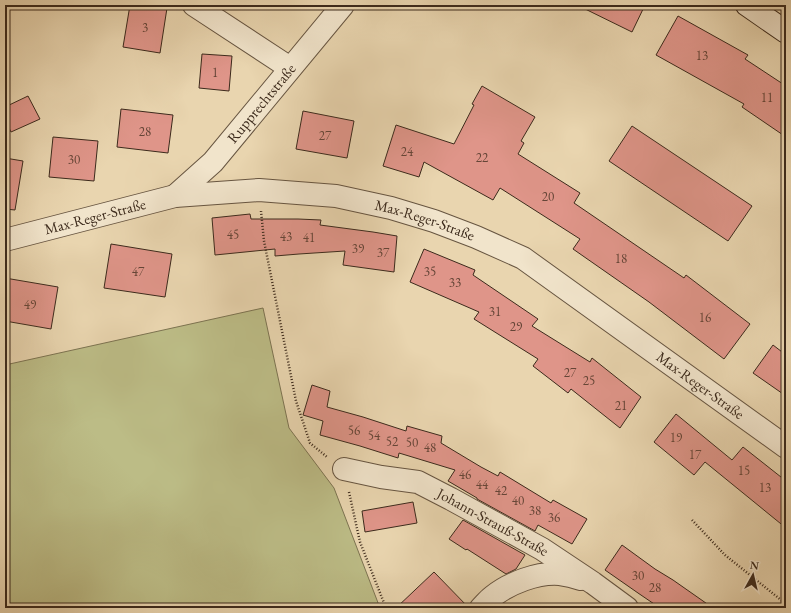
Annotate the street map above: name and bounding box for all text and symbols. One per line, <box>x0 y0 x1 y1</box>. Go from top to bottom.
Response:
house number: 3 <box>142 19 148 36</box>
house number: 13 <box>696 47 708 64</box>
street label: Rupprechtstraße <box>223 59 300 147</box>
house number: 1 <box>212 64 218 81</box>
house number: 11 <box>761 89 773 106</box>
house number: 28 <box>139 123 151 140</box>
house number: 27 <box>319 127 332 144</box>
house number: 24 <box>401 143 414 160</box>
house number: 22 <box>476 149 489 166</box>
house number: 30 <box>68 151 80 168</box>
house number: 20 <box>542 188 554 205</box>
street label: Max-Reger-Straße <box>42 194 148 238</box>
street label: Max-Reger-Straße <box>373 195 478 245</box>
house number: 45 <box>227 226 239 243</box>
house number: 43 <box>280 228 292 245</box>
house number: 41 <box>303 229 315 246</box>
house number: 39 <box>352 240 365 257</box>
house number: 37 <box>377 244 390 261</box>
house number: 18 <box>615 250 627 267</box>
house number: 47 <box>132 263 145 280</box>
house number: 35 <box>424 263 436 280</box>
house number: 33 <box>449 274 461 291</box>
house number: 49 <box>24 296 37 313</box>
house number: 31 <box>489 303 501 320</box>
house number: 16 <box>699 309 711 326</box>
house number: 29 <box>510 318 523 335</box>
street label: Max-Reger-Straße <box>653 347 748 423</box>
house number: 27 <box>564 364 577 381</box>
house number: 25 <box>583 372 595 389</box>
house number: 21 <box>615 397 627 414</box>
house number: 56 <box>348 422 360 439</box>
house number: 54 <box>368 427 381 444</box>
house number: 19 <box>670 429 683 446</box>
house number: 52 <box>386 433 399 450</box>
house number: 50 <box>406 434 418 451</box>
house number: 48 <box>424 439 436 456</box>
house number: 17 <box>689 446 702 463</box>
house number: 15 <box>738 462 750 479</box>
house number: 46 <box>459 466 471 483</box>
house number: 44 <box>476 476 489 493</box>
house number: 13 <box>759 479 771 496</box>
house number: 42 <box>495 482 508 499</box>
street label: Johann-Strauß-Straße <box>432 483 553 560</box>
house number: 40 <box>512 492 524 509</box>
house number: 38 <box>529 502 541 519</box>
house number: 36 <box>548 509 560 526</box>
north arrow <box>733 555 773 595</box>
text: N <box>749 558 760 573</box>
house number: 30 <box>632 567 644 584</box>
house number: 28 <box>649 579 661 596</box>

